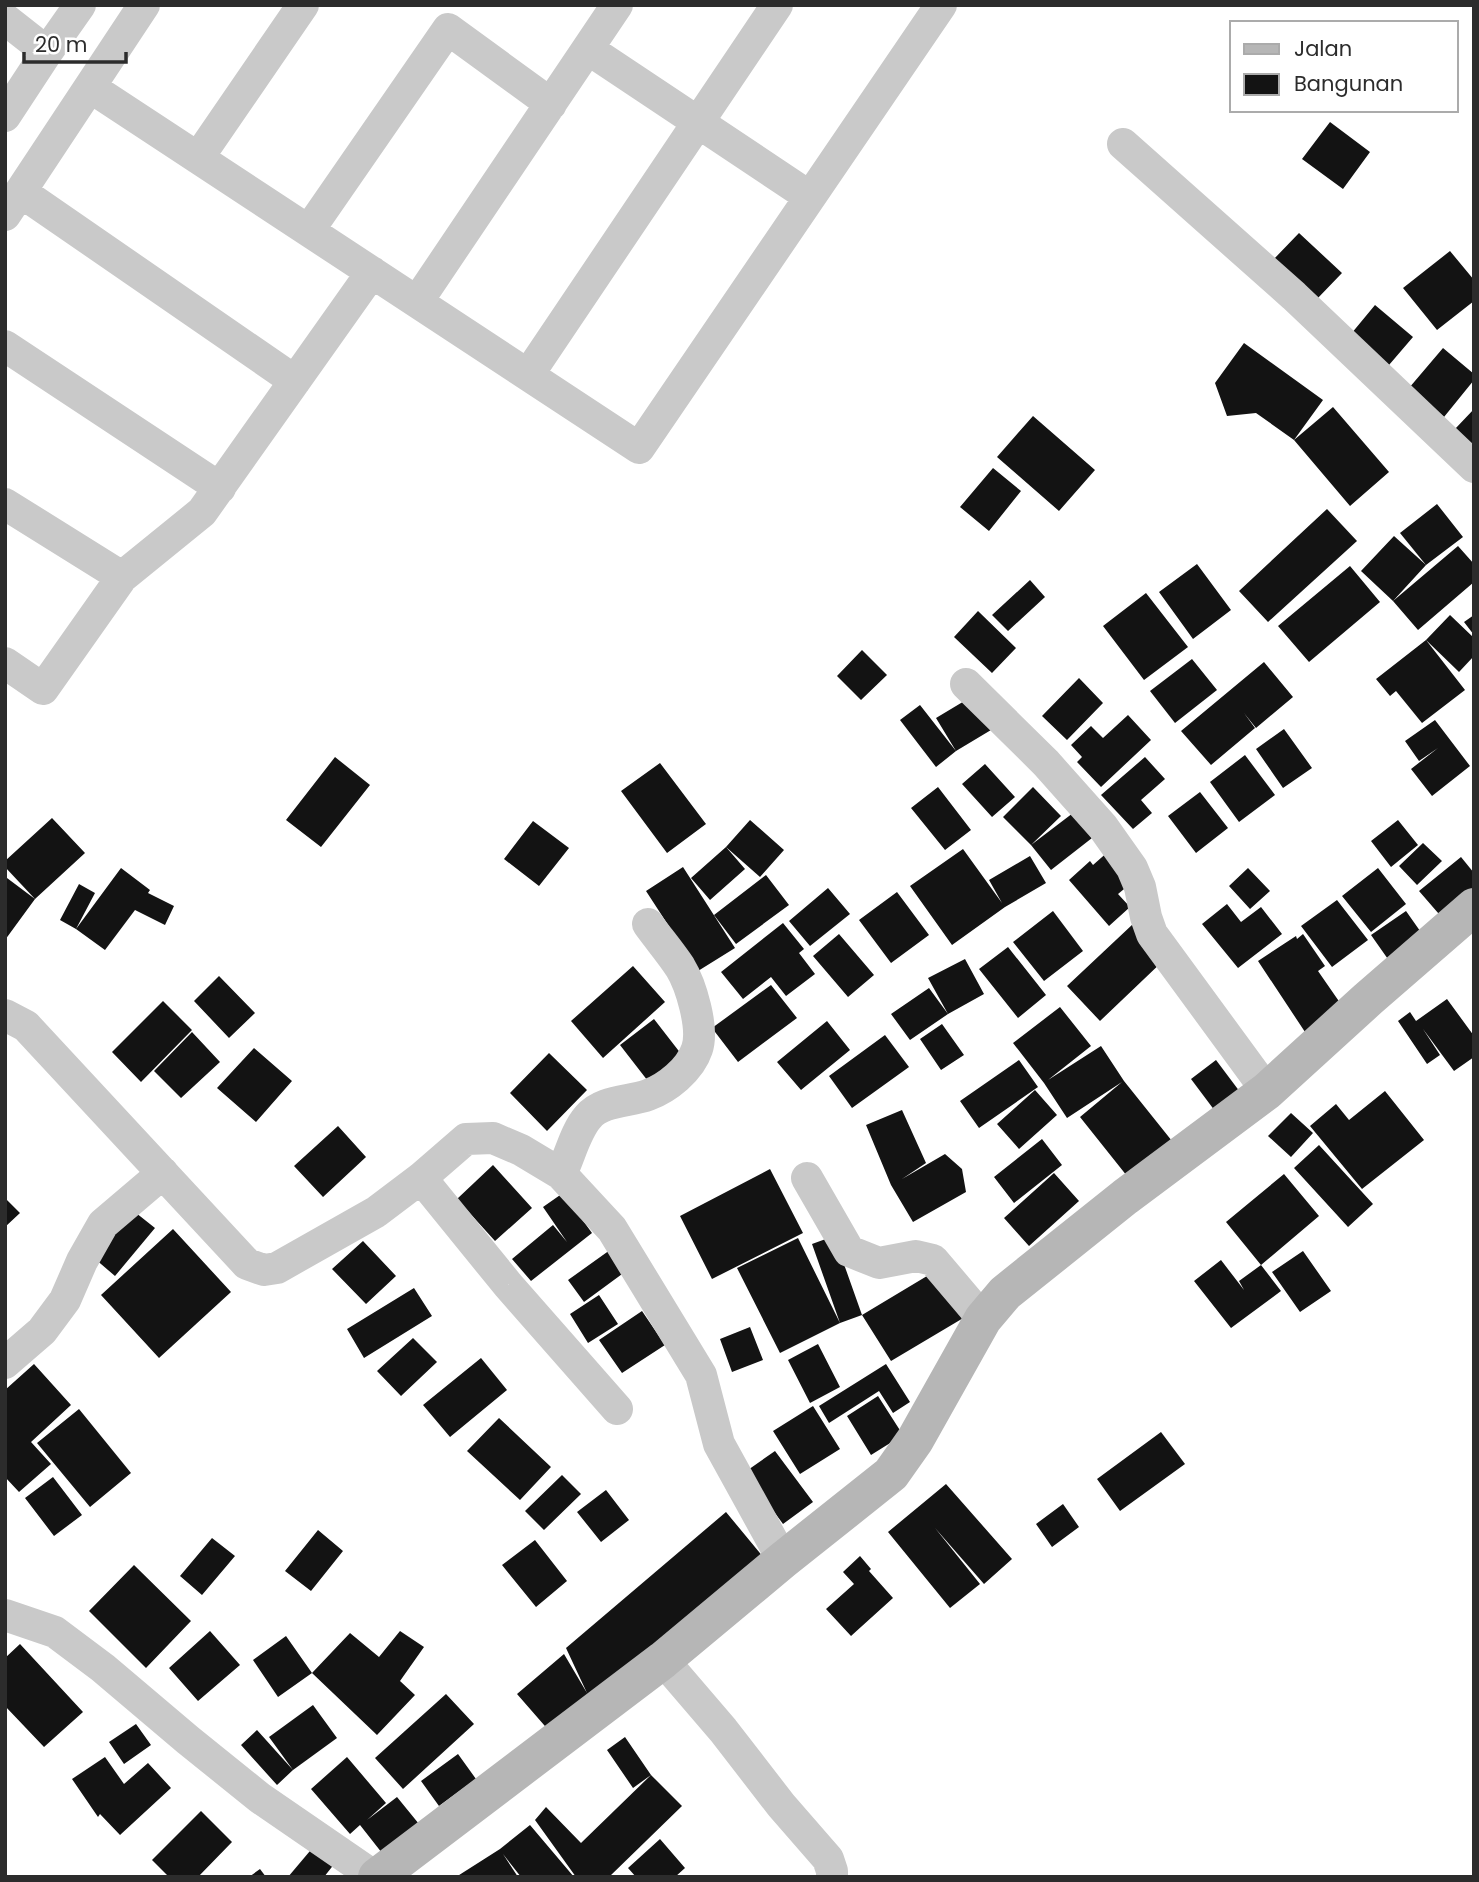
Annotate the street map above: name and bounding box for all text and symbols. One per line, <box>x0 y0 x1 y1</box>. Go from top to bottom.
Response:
scale bar <box>24 21 126 65</box>
legend <box>1230 21 1458 112</box>
text: 20 m <box>35 30 88 59</box>
text: Jalan <box>1294 34 1352 63</box>
text: Bangunan <box>1294 69 1403 98</box>

